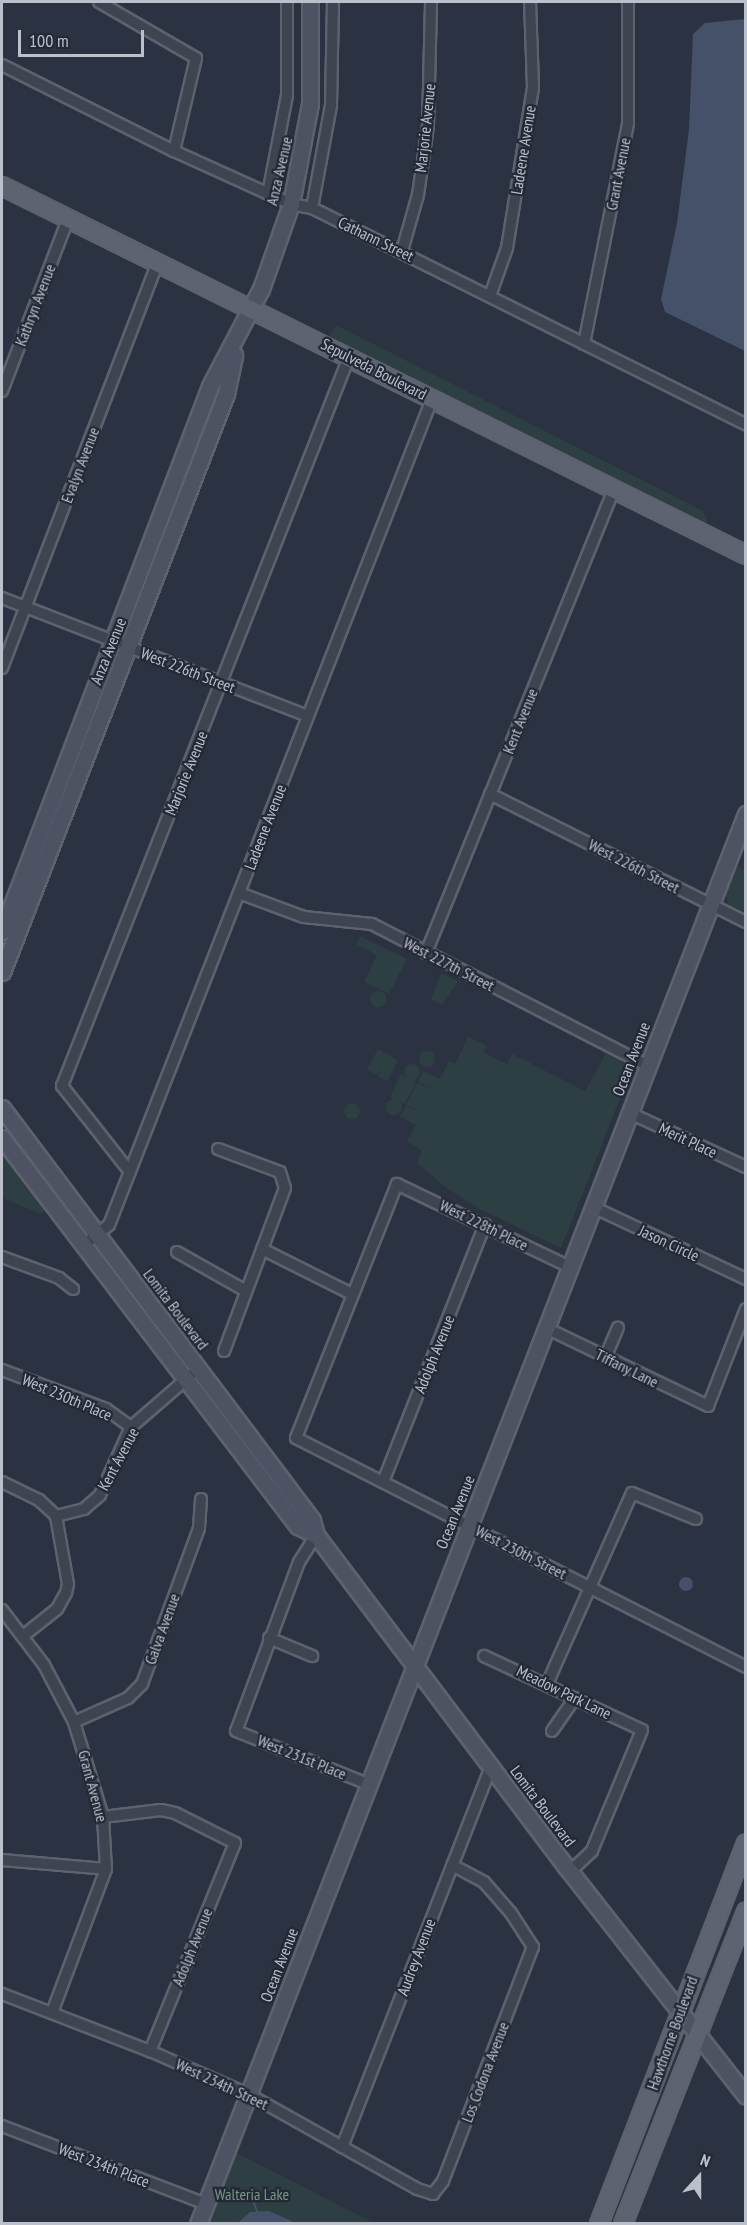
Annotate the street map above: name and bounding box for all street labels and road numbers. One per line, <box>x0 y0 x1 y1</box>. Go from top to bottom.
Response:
street label: Marjorie Avenue <box>411 82 439 174</box>
street label: Ladeene Avenue <box>506 104 540 196</box>
street label: Anza Avenue <box>262 134 296 208</box>
street label: Grant Avenue <box>602 136 634 212</box>
street label: Cathann Street <box>335 212 417 266</box>
street label: Kathryn Avenue <box>11 261 59 349</box>
street label: Sepulveda Boulevard <box>318 334 430 404</box>
street label: Evalyn Avenue <box>57 424 103 506</box>
street label: Anza Avenue <box>86 615 130 687</box>
street label: West 226th Street <box>138 643 238 697</box>
street label: Kent Avenue <box>498 685 542 757</box>
street label: Marjorie Avenue <box>160 728 212 818</box>
street label: Ladeene Avenue <box>240 781 290 873</box>
street label: West 226th Street <box>585 835 683 897</box>
street label: West 227th Street <box>400 933 498 995</box>
street label: Ocean Avenue <box>608 1019 654 1099</box>
street label: Merit Place <box>656 1118 720 1162</box>
street label: West 228th Place <box>437 1195 531 1255</box>
street label: Jason Circle <box>636 1221 702 1265</box>
street label: Lomita Boulevard <box>139 1265 213 1353</box>
street label: Adolph Avenue <box>410 1312 458 1396</box>
street label: Tiffany Lane <box>592 1344 662 1392</box>
street label: West 230th Place <box>19 1369 115 1425</box>
street label: Kent Avenue <box>93 1424 143 1494</box>
street label: Ocean Avenue <box>431 1472 479 1552</box>
street label: West 230th Street <box>472 1521 570 1583</box>
street label: Galva Avenue <box>140 1591 184 1667</box>
street label: Meadow Park Lane <box>513 1661 615 1723</box>
street label: West 231st Place <box>255 1730 349 1784</box>
street label: Grant Avenue <box>74 1748 112 1824</box>
street label: Lomita Boulevard <box>506 1762 580 1850</box>
street label: Adolph Avenue <box>168 1905 216 1989</box>
street label: Audrey Avenue <box>392 1915 440 1999</box>
street label: Ocean Avenue <box>256 1925 302 2005</box>
street label: Hawthorne Boulevard <box>643 1974 701 2092</box>
street label: Los Codona Avenue <box>457 2019 513 2125</box>
street label: West 234th Street <box>173 2054 271 2114</box>
street label: West 234th Place <box>56 2139 152 2191</box>

